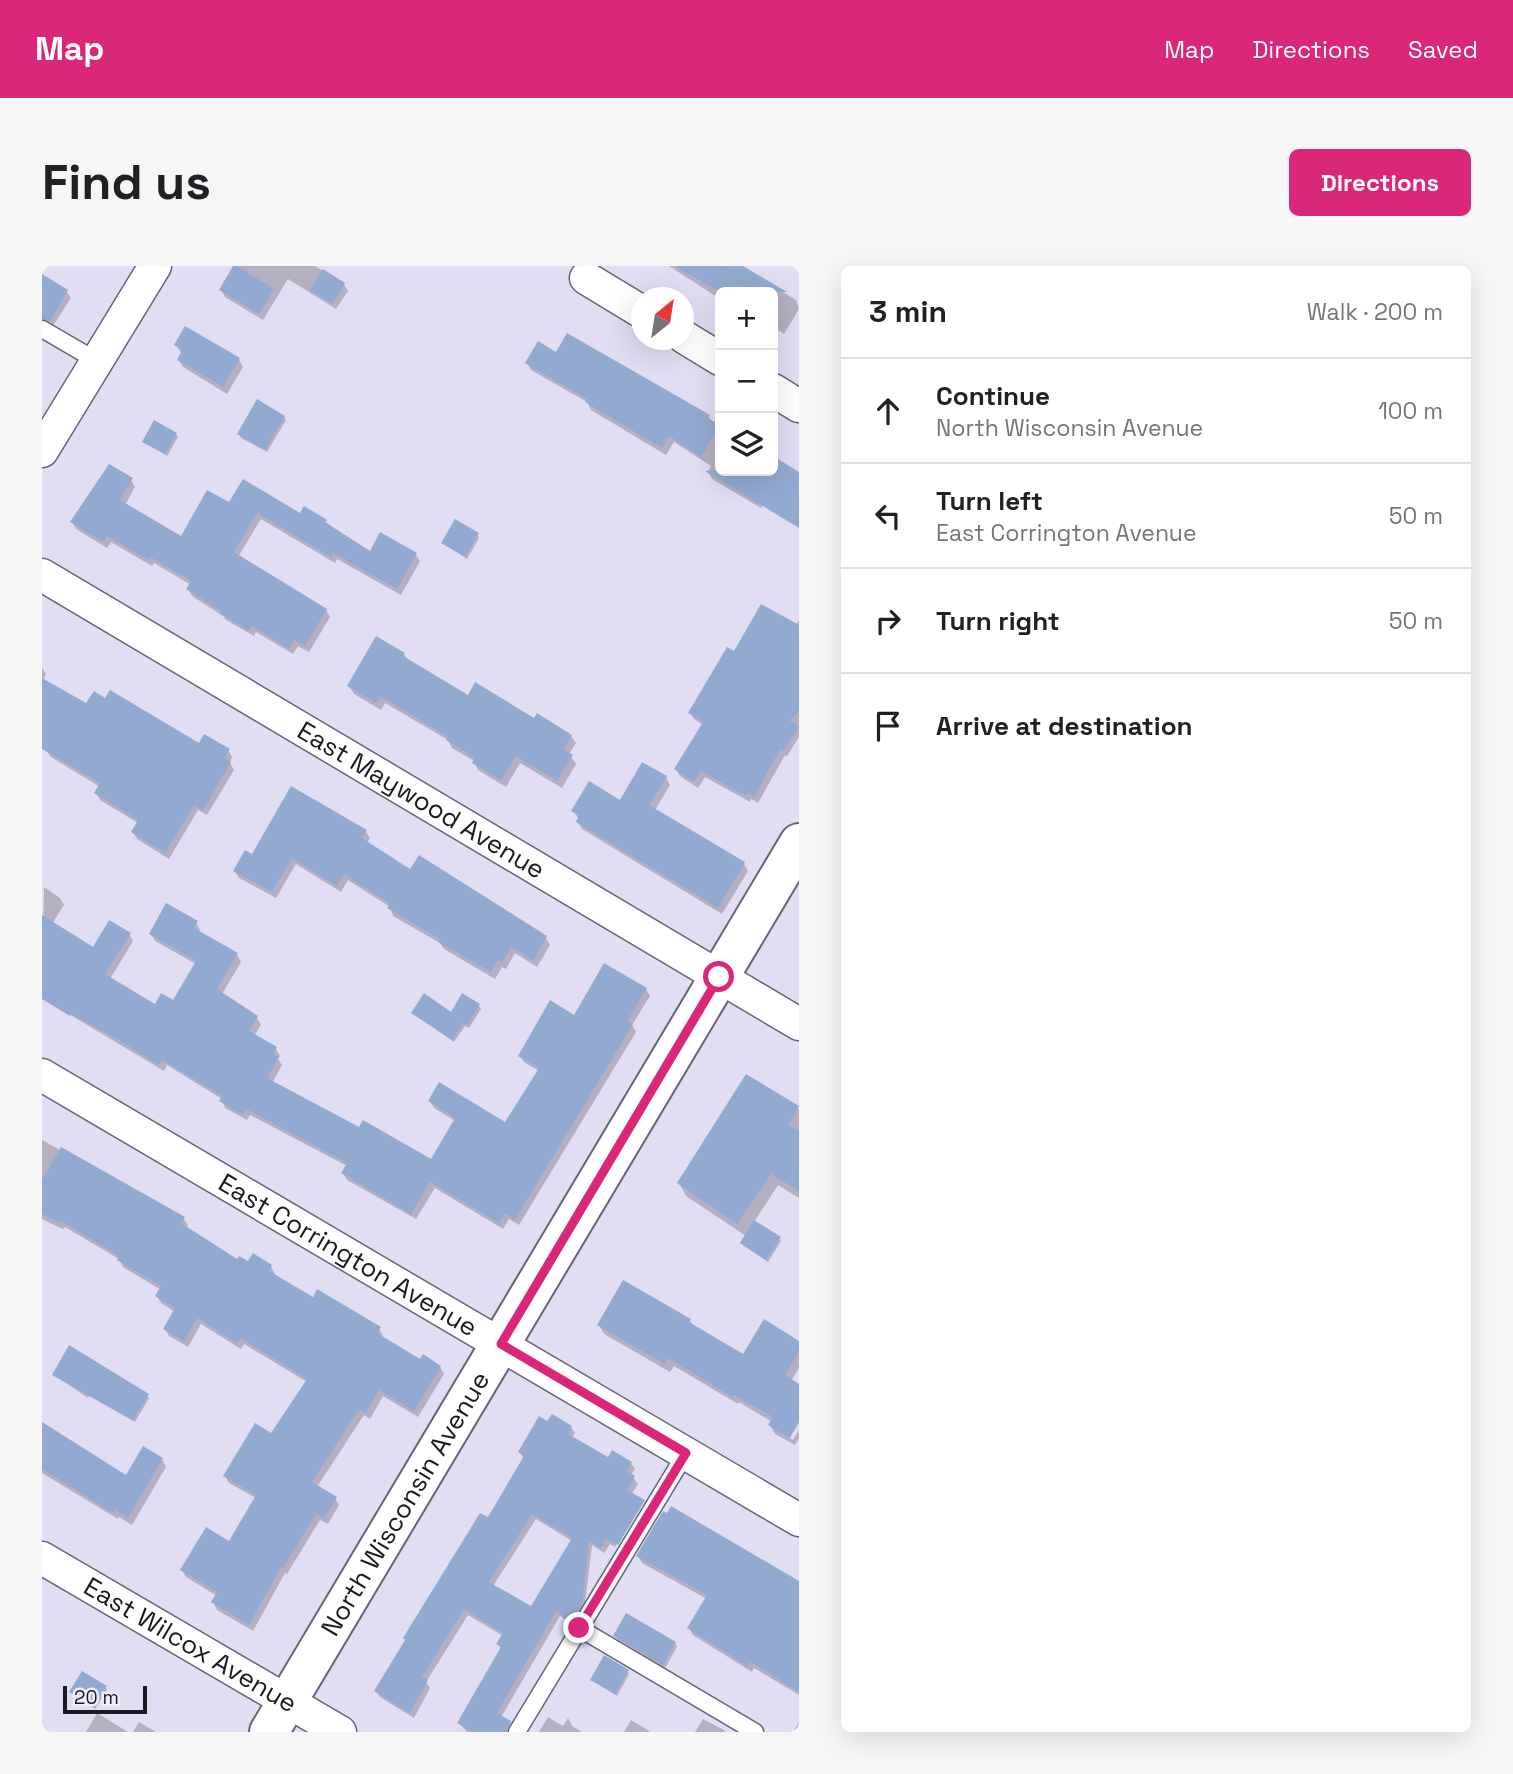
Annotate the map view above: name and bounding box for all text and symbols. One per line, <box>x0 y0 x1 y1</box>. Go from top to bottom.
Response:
text: Map <box>35 28 104 70</box>
text: Map <box>1164 34 1214 65</box>
text: Directions <box>1252 34 1370 65</box>
text: Saved <box>1408 34 1478 65</box>
button: Directions <box>1289 149 1471 216</box>
text: Find us <box>42 151 211 213</box>
north arrow <box>631 287 694 350</box>
map controls <box>715 287 778 476</box>
button: + <box>715 287 778 350</box>
text: 3 min <box>869 292 947 331</box>
text: Walk · 200 m <box>1307 297 1443 327</box>
button: − <box>715 350 778 413</box>
text: Continue <box>936 379 1050 413</box>
icon: ahead <box>869 392 907 430</box>
text: 100 m <box>1378 396 1443 426</box>
button: layers <box>715 413 778 476</box>
text: North Wisconsin Avenue <box>936 413 1203 443</box>
text: Turn left <box>936 484 1043 518</box>
icon: left <box>869 497 907 535</box>
text: 50 m <box>1389 501 1443 531</box>
text: East Corrington Avenue <box>936 518 1197 548</box>
icon: right <box>869 602 907 640</box>
text: Turn right <box>936 604 1060 638</box>
text: 50 m <box>1389 606 1443 636</box>
icon: arrive <box>869 707 907 745</box>
text: Arrive at destination <box>936 709 1193 743</box>
street label: East Maywood Avenue <box>291 713 551 887</box>
route start <box>703 961 734 992</box>
street label: East Corrington Avenue <box>212 1166 484 1344</box>
street label: North Wisconsin Avenue <box>313 1365 497 1642</box>
street label: East Wilcox Avenue <box>78 1569 303 1720</box>
route end <box>563 1612 594 1643</box>
scale bar <box>63 1683 147 1715</box>
text: 20 m <box>74 1685 119 1710</box>

